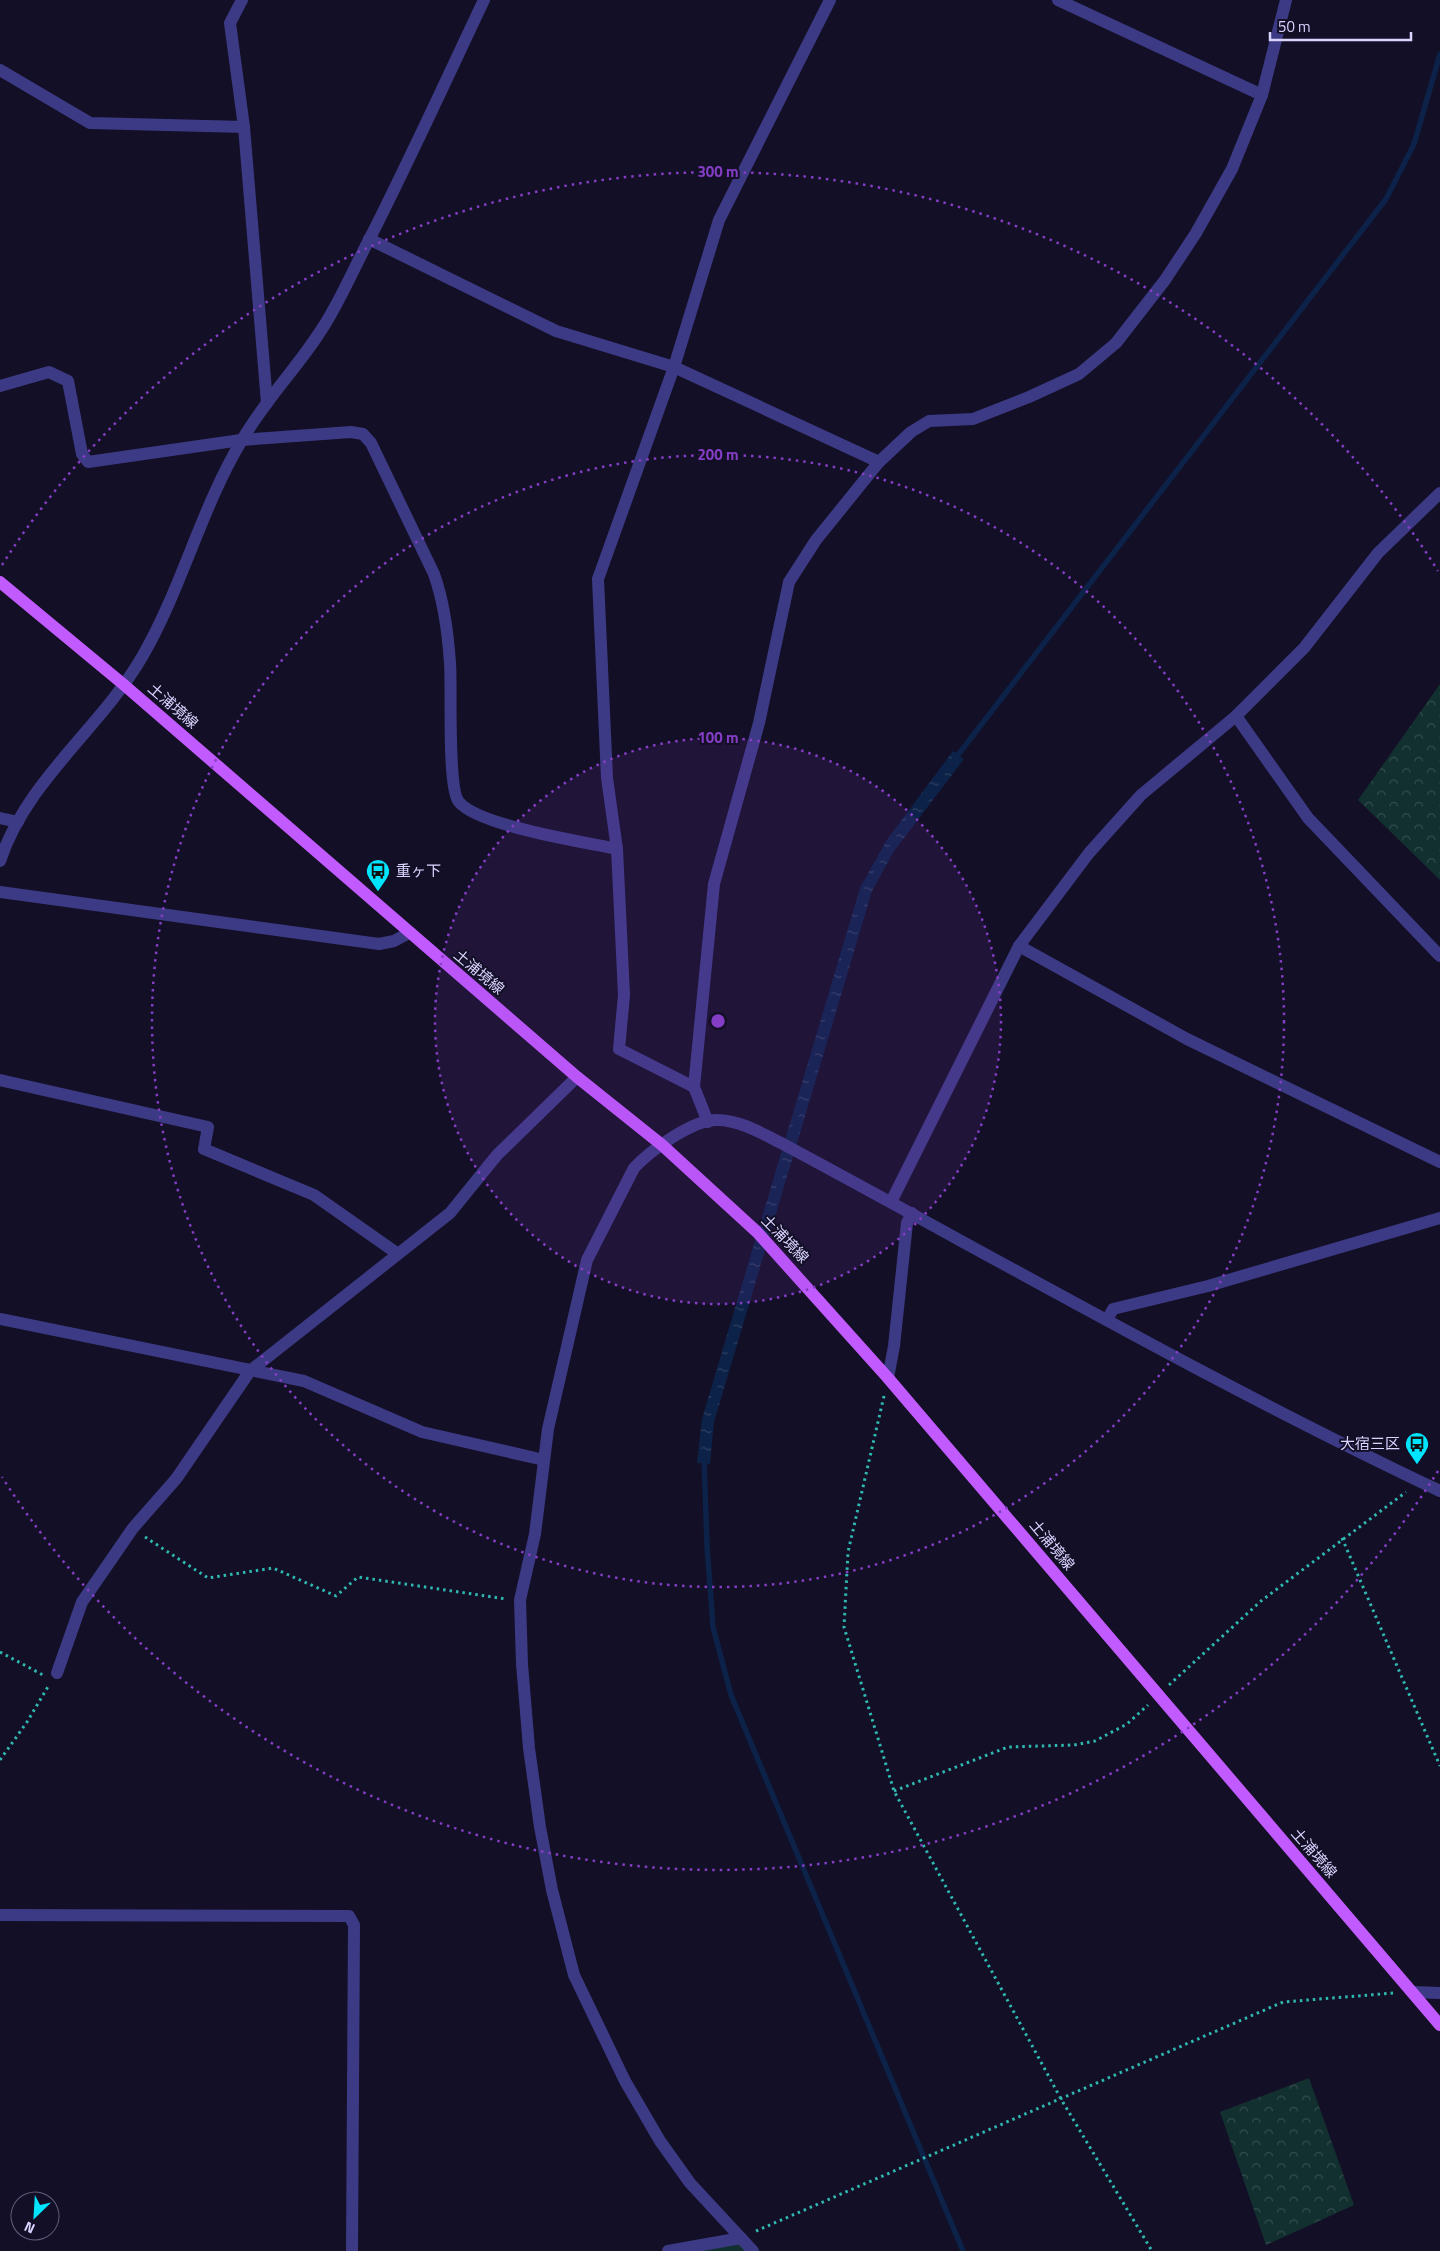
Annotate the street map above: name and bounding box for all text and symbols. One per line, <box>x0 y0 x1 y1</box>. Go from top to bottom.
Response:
scale bar <box>1270 10 1411 42</box>
text: 50 m <box>1278 15 1311 38</box>
text: 300 m <box>697 160 739 183</box>
text: 200 m <box>697 443 739 466</box>
street label: 土浦境線 <box>143 677 204 734</box>
text: 100 m <box>697 726 739 749</box>
bus stop icon: 重ヶ下 <box>365 858 391 892</box>
place label: 重ヶ下 <box>396 859 441 882</box>
street label: 土浦境線 <box>449 944 510 1000</box>
centre of rings <box>709 1012 727 1030</box>
street label: 土浦境線 <box>756 1209 814 1268</box>
bus stop icon: 大宿三区 <box>1404 1431 1430 1465</box>
place label: 大宿三区 <box>1340 1432 1400 1455</box>
street label: 土浦境線 <box>1024 1514 1080 1575</box>
street label: 土浦境線 <box>1286 1822 1343 1883</box>
north arrow <box>10 2191 60 2241</box>
text: N <box>20 2217 38 2240</box>

